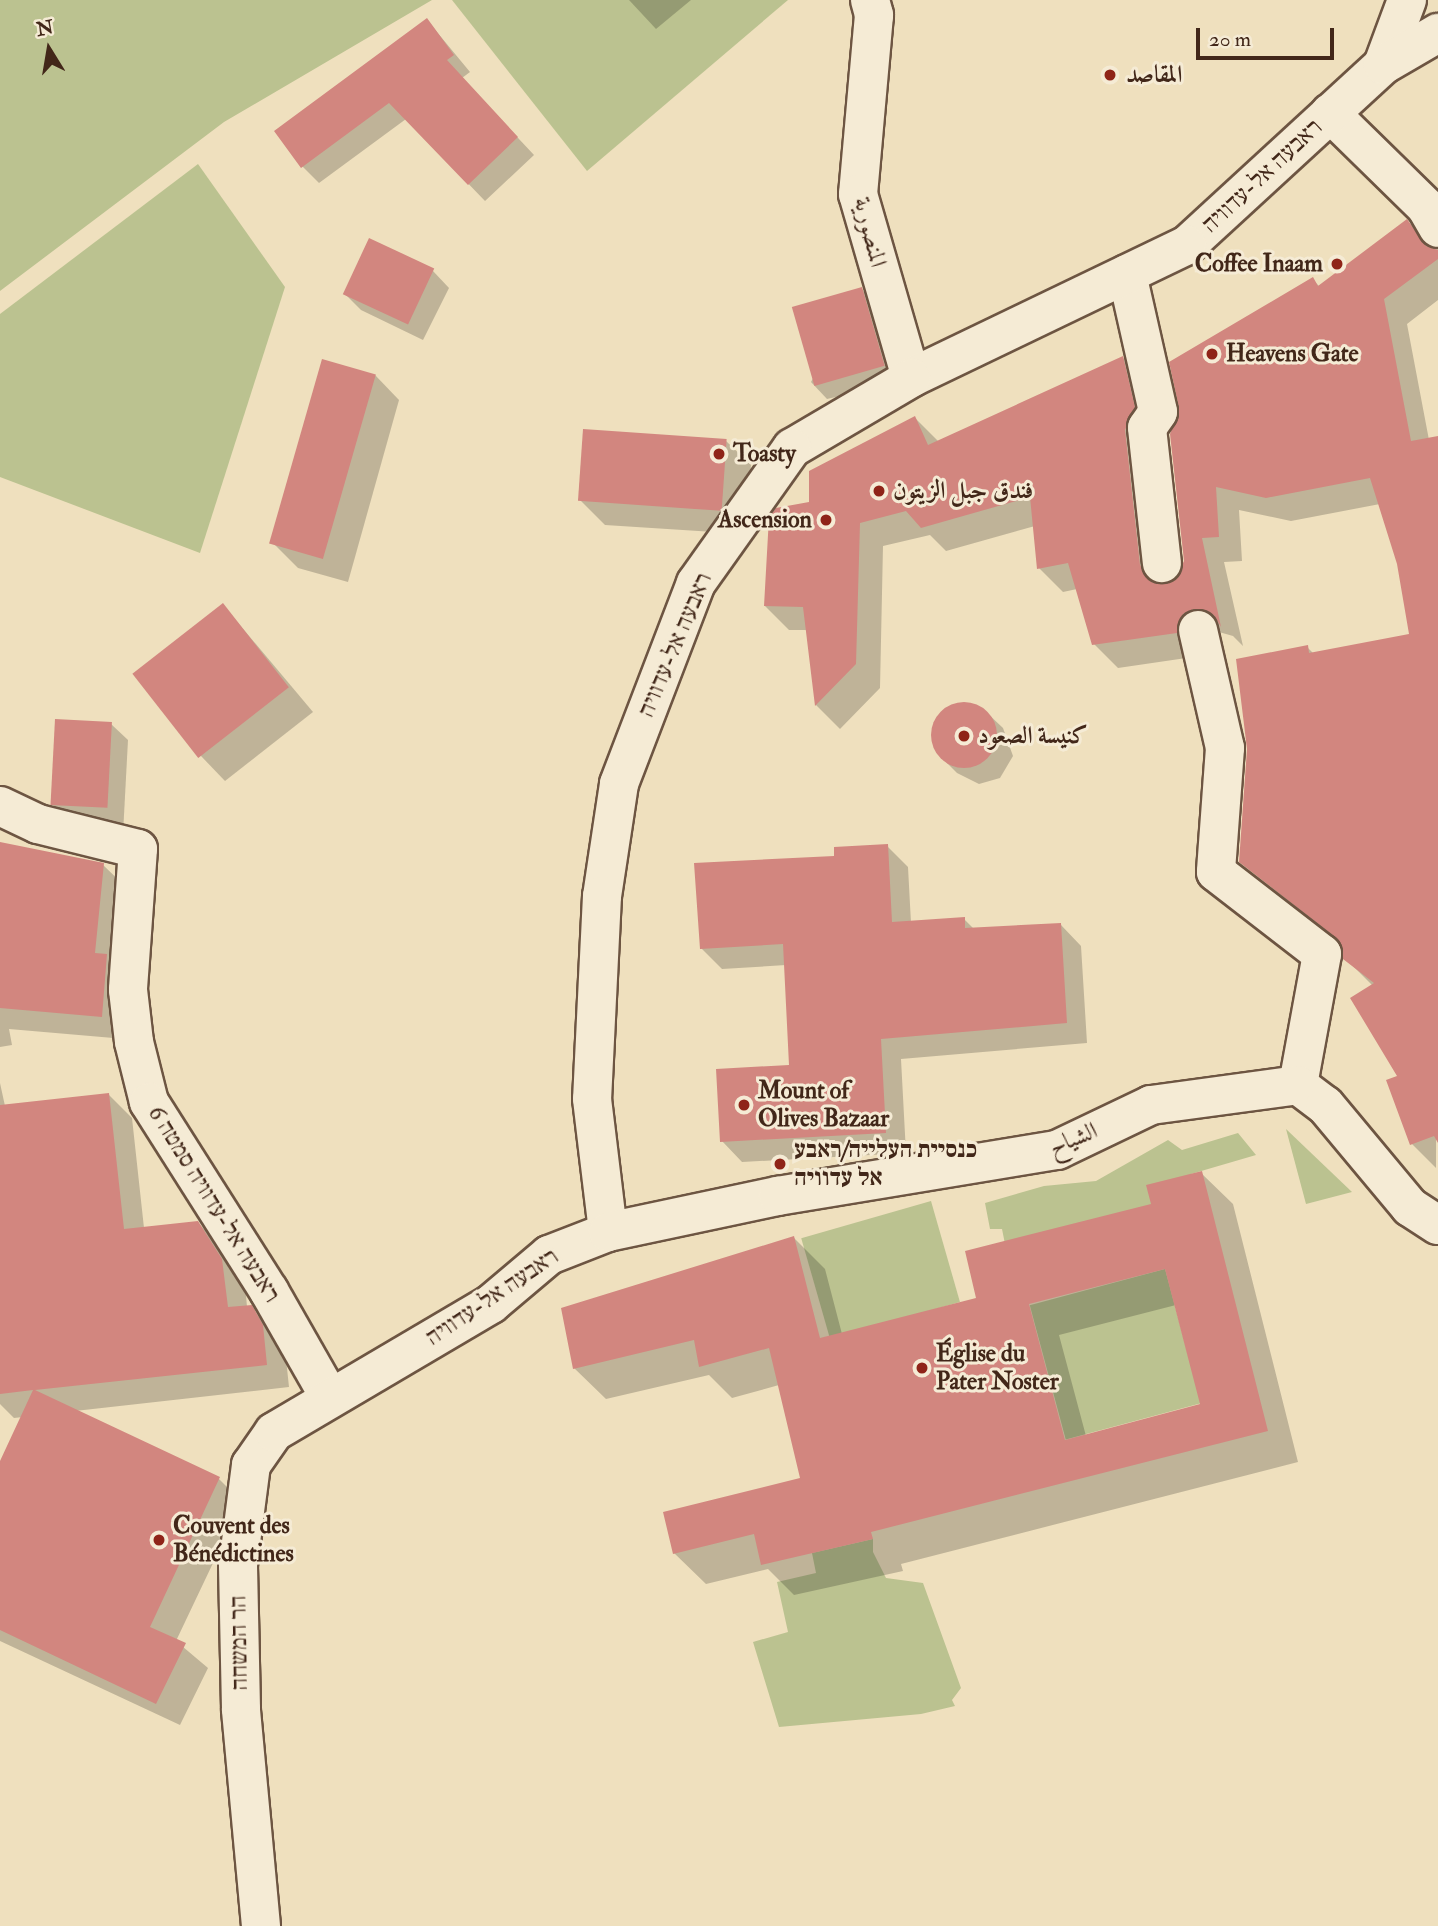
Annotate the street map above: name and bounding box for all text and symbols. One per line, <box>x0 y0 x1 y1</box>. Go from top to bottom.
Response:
north arrow <box>14 14 84 84</box>
scale bar <box>1200 14 1338 58</box>
text: N <box>34 15 56 42</box>
text: 20 m <box>1209 26 1251 53</box>
place label: المقاصد <box>1126 61 1182 89</box>
marker: المقاصد <box>1100 65 1120 85</box>
street label: ראבעה אל-עדוויה <box>1196 113 1328 239</box>
street label: المنصورية <box>847 194 893 270</box>
place label: Coffee Inaam <box>1195 250 1323 278</box>
marker: Coffee Inaam <box>1329 256 1345 272</box>
place label: Heavens Gate <box>1226 340 1359 368</box>
marker: Heavens Gate <box>1204 346 1220 362</box>
place label: Toasty <box>733 440 796 468</box>
marker: Toasty <box>711 446 727 462</box>
place label: فندق جبل الزيتون <box>893 477 1033 505</box>
marker: فندق جبل الزيتون <box>871 483 887 499</box>
place label: Ascension <box>718 506 812 534</box>
marker: Ascension <box>818 512 834 528</box>
street label: ראבעה אל-עדוויה <box>632 568 718 722</box>
place label: كنيسة الصعود <box>978 722 1088 750</box>
marker: كنيسة الصعود <box>956 728 972 744</box>
place label: Mount of Olives Bazaar <box>758 1077 889 1133</box>
marker: Mount of Olives Bazaar <box>736 1097 752 1113</box>
street label: ראבעה אל-עדוויה סמטה 6 <box>142 1100 286 1308</box>
street label: الشياح <box>1044 1116 1102 1162</box>
place label: כנסיית העלייה/ראבע אל עדוויה <box>794 1136 977 1192</box>
marker: כנסיית העלייה/ראבע אל עדוויה <box>772 1156 788 1172</box>
street label: ראבעה אל-עדוויה <box>420 1242 564 1352</box>
place label: Église du Pater Noster <box>936 1340 1059 1396</box>
marker: Église du Pater Noster <box>914 1360 930 1376</box>
place label: Couvent des Bénédictines <box>173 1512 294 1568</box>
marker: Couvent des Bénédictines <box>151 1532 167 1548</box>
street label: הר המשחה <box>224 1595 254 1691</box>

